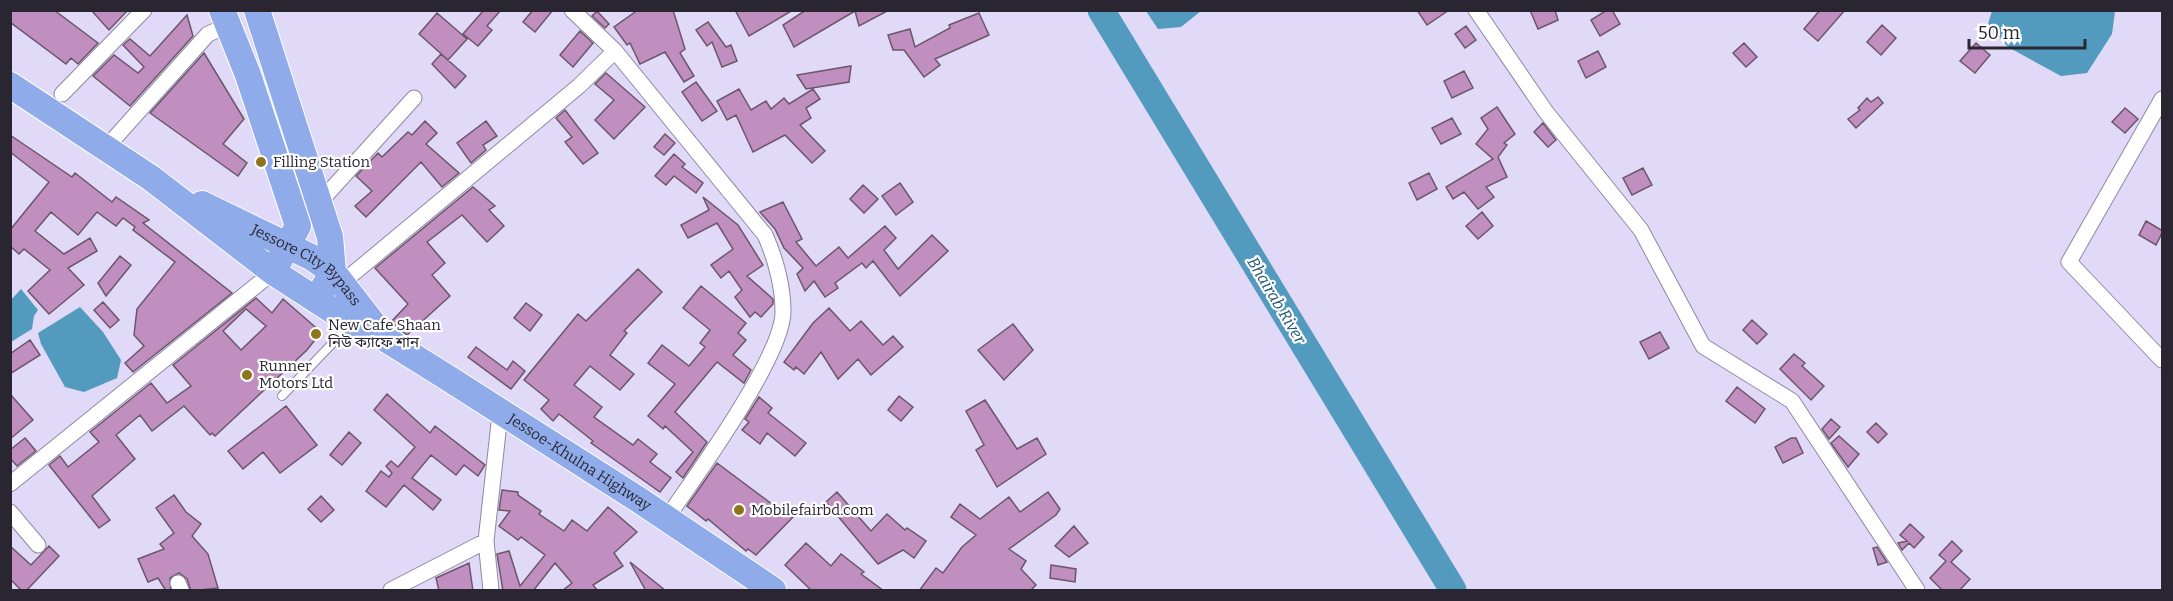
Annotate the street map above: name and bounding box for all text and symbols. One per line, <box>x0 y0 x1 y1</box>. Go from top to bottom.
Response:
scale bar <box>1969 12 2084 50</box>
text: 50 m <box>1978 22 2020 44</box>
place label: Filling Station <box>273 153 370 171</box>
marker: Filling Station <box>254 155 268 169</box>
street label: Jessore City Bypass <box>247 220 365 309</box>
water label: Bhairab River <box>1243 253 1311 348</box>
place label: New Cafe Shaan নিউ ক্যাফে শান <box>327 316 441 351</box>
marker: New Cafe Shaan নিউ ক্যাফে শান <box>309 327 323 341</box>
place label: Runner Motors Ltd <box>259 357 333 392</box>
marker: Runner Motors Ltd <box>240 368 254 382</box>
street label: Jessoe-Khulna Highway <box>504 409 655 515</box>
place label: Mobilefairbd.com <box>751 501 874 519</box>
marker: Mobilefairbd.com <box>732 503 746 517</box>

